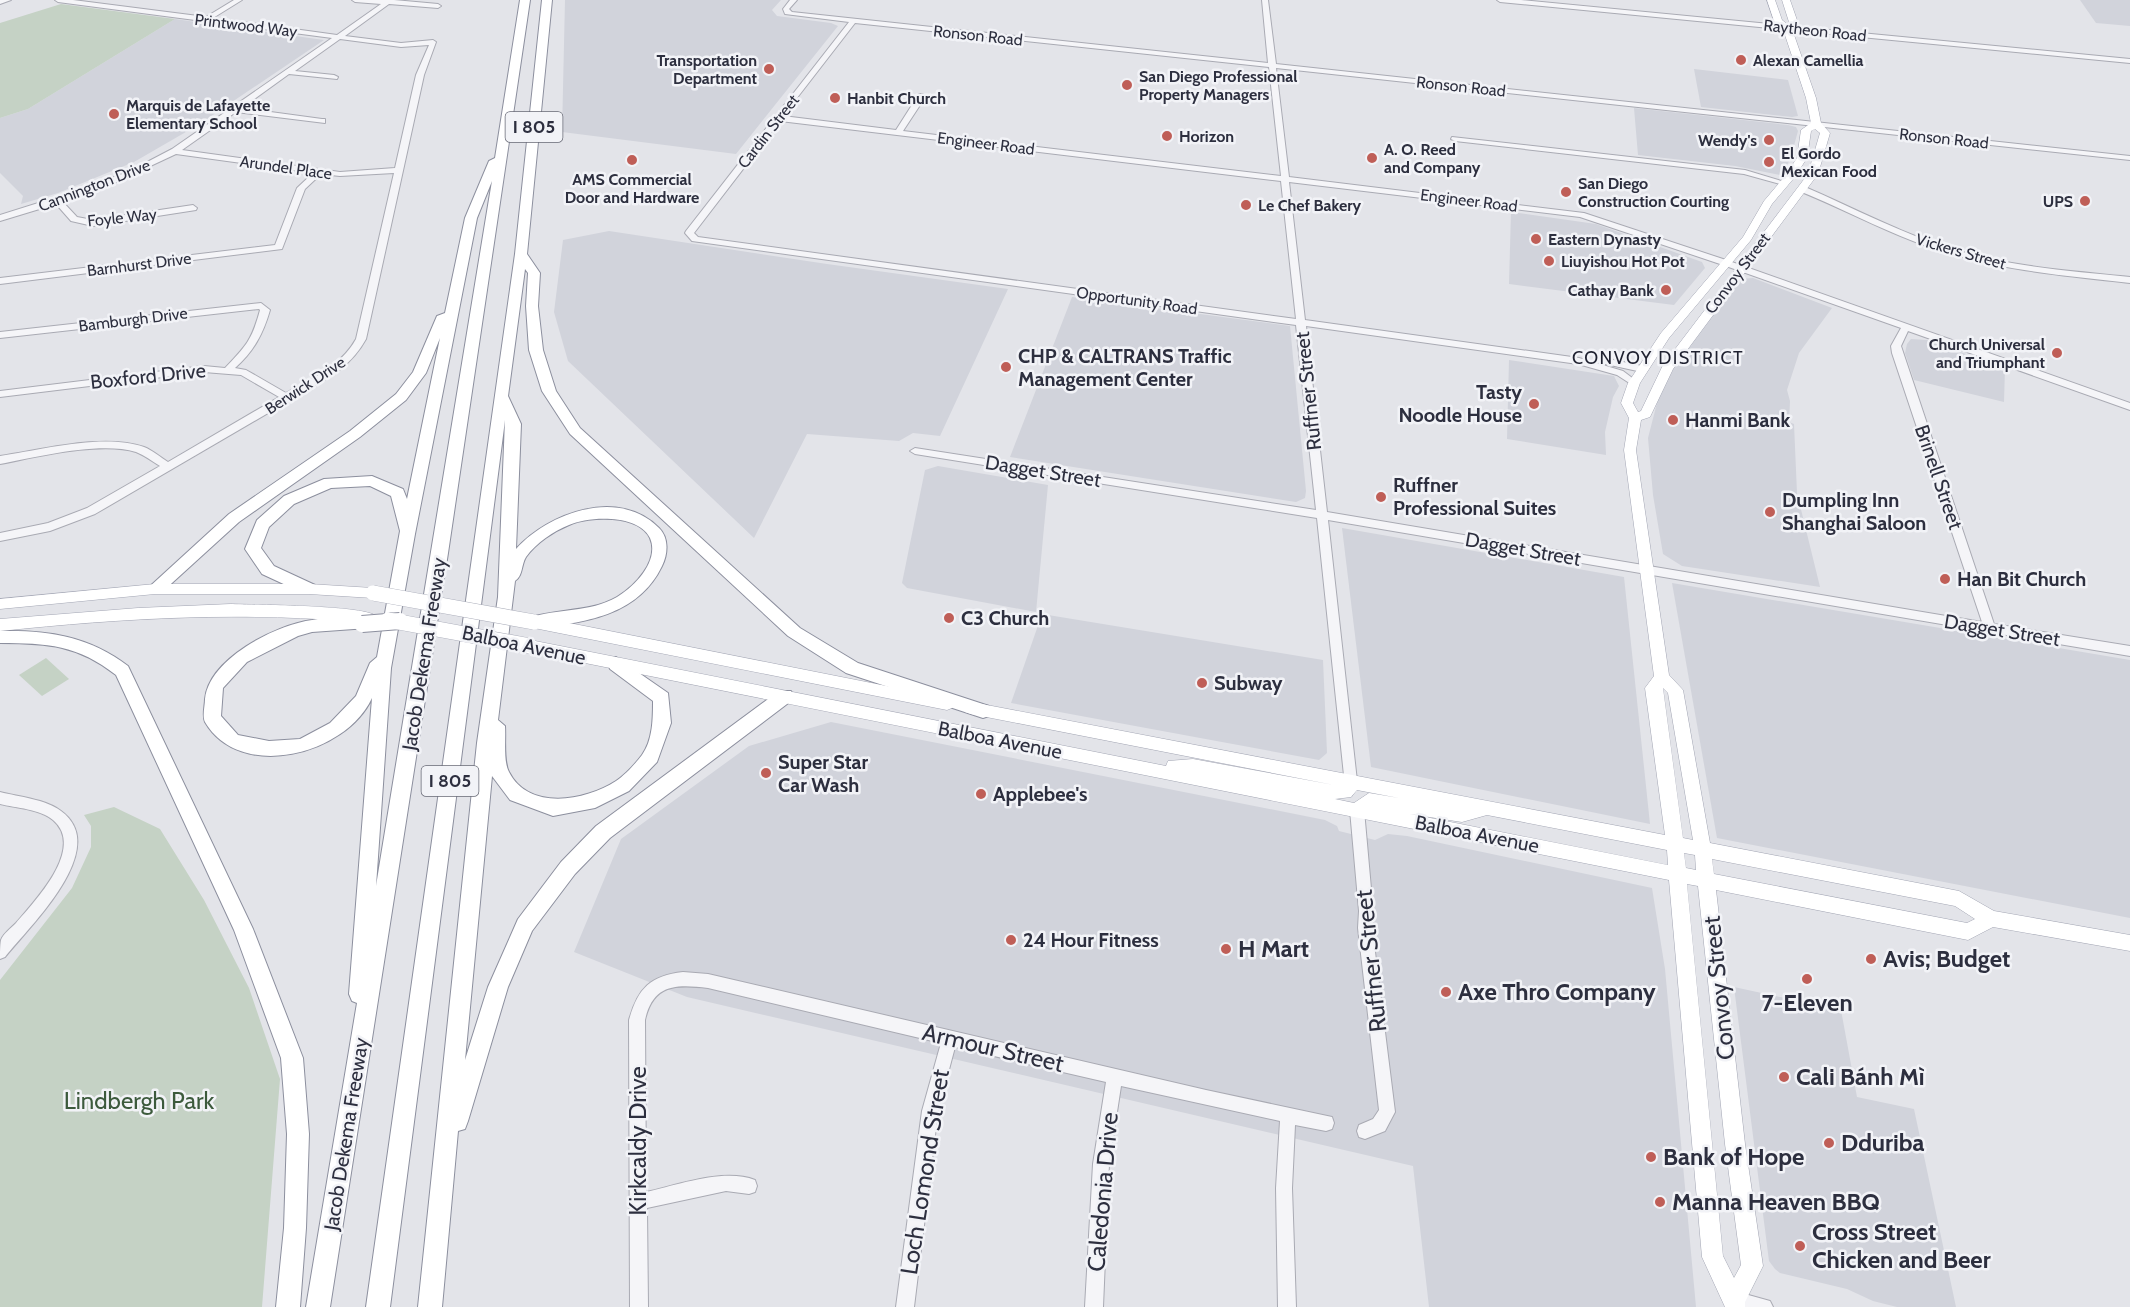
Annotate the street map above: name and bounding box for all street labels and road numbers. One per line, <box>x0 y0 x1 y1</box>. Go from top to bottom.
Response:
street label: Printwood Way <box>194 10 298 41</box>
street label: Raytheon Road <box>1763 16 1867 45</box>
street label: Ronson Road <box>932 21 1024 50</box>
street label: Ronson Road <box>1415 72 1507 101</box>
street label: Cardin Street <box>734 90 803 172</box>
road number: I 805 <box>506 112 562 142</box>
street label: Ronson Road <box>1898 124 1990 153</box>
street label: Engineer Road <box>936 128 1036 159</box>
street label: Arundel Place <box>239 152 333 183</box>
street label: Cannington Drive <box>36 155 153 216</box>
street label: Engineer Road <box>1419 185 1519 216</box>
street label: Foyle Way <box>86 204 158 231</box>
street label: Convoy Street <box>1701 229 1774 317</box>
street label: Vickers Street <box>1914 230 2009 274</box>
street label: Barnhurst Drive <box>86 249 192 280</box>
street label: Opportunity Road <box>1075 283 1199 318</box>
street label: Bamburgh Drive <box>77 303 189 336</box>
street label: Ruffner Street <box>1290 330 1326 452</box>
street label: Berwick Drive <box>262 352 349 418</box>
street label: Boxford Drive <box>89 358 207 394</box>
street label: Brinell Street <box>1910 421 1968 533</box>
street label: Dagget Street <box>983 450 1103 492</box>
street label: Dagget Street <box>1463 527 1583 571</box>
street label: Jacob Dekema Freeway <box>397 556 451 753</box>
street label: Dagget Street <box>1942 609 2062 651</box>
street label: Balboa Avenue <box>460 620 588 670</box>
street label: Balboa Avenue <box>936 716 1064 764</box>
road number: I 805 <box>422 766 478 796</box>
street label: Balboa Avenue <box>1413 810 1541 858</box>
street label: Ruffner Street <box>1349 888 1392 1034</box>
street label: Convoy Street <box>1697 915 1740 1061</box>
street label: Armour Street <box>920 1017 1066 1078</box>
street label: Jacob Dekema Freeway <box>319 1036 373 1233</box>
street label: Kirkcaldy Drive <box>623 1066 652 1216</box>
street label: Loch Lomond Street <box>894 1067 955 1277</box>
street label: Caledonia Drive <box>1081 1111 1124 1273</box>

